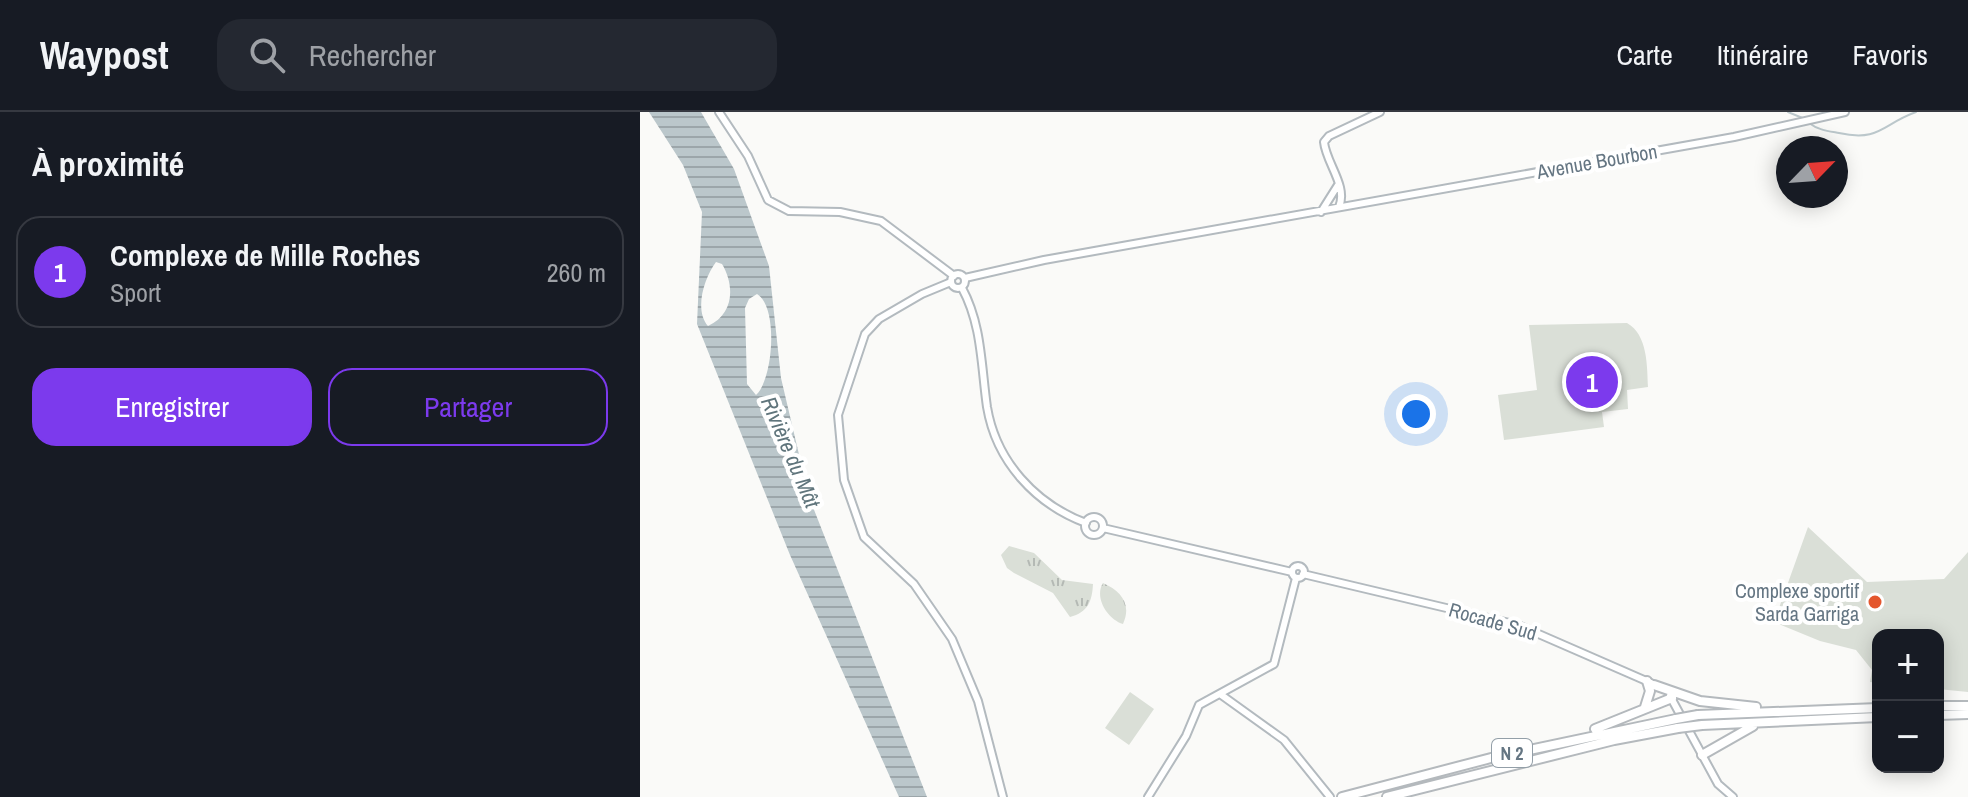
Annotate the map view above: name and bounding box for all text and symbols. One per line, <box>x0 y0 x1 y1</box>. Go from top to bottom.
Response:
search box <box>217 19 777 91</box>
text: Waypost <box>40 30 169 81</box>
icon: search <box>245 33 289 77</box>
text: Rechercher <box>309 35 436 75</box>
text: Carte <box>1617 36 1673 74</box>
text: Itinéraire <box>1717 36 1809 74</box>
text: Favoris <box>1853 36 1928 74</box>
north arrow <box>1776 136 1848 208</box>
street label: Avenue Bourbon <box>1534 137 1659 185</box>
text: À proximité <box>32 141 184 187</box>
text: Complexe de Mille Roches <box>110 235 420 275</box>
text: 1 <box>54 255 66 290</box>
text: 260 m <box>547 255 606 290</box>
text: Sport <box>110 275 161 310</box>
pin: 1 <box>1566 352 1618 412</box>
button: Enregistrer <box>32 368 312 446</box>
button: Partager <box>328 368 608 446</box>
water label: Rivière du Mât <box>754 392 828 513</box>
your location <box>1396 394 1436 434</box>
place label: Complexe sportif Sarda Garriga <box>1735 577 1859 627</box>
marker: Complexe sportif Sarda Garriga <box>1866 593 1884 611</box>
street label: Rocade Sud <box>1446 596 1540 646</box>
map controls <box>1872 629 1944 773</box>
button: + <box>1872 629 1944 701</box>
button: − <box>1872 701 1944 773</box>
road number: N 2 <box>1492 739 1532 767</box>

